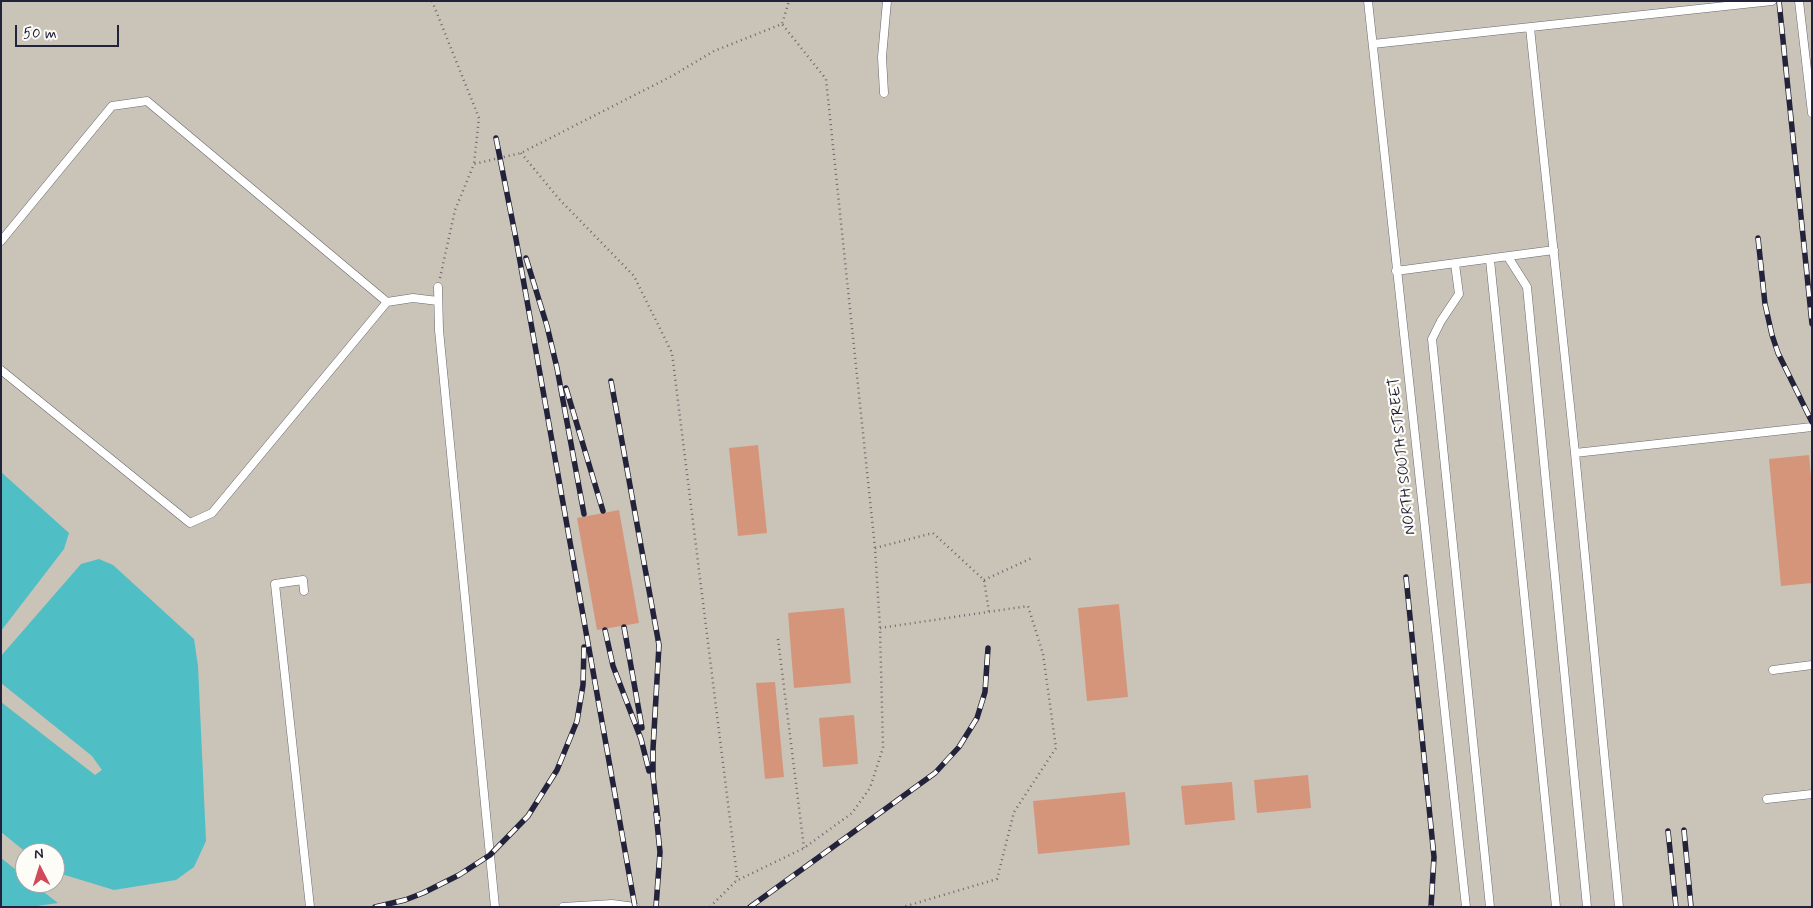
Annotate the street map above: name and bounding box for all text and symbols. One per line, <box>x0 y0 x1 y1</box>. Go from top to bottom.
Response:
scale bar <box>18 15 121 47</box>
text: 50 m <box>23 24 57 44</box>
street label: NORTH SOUTH STREET <box>1386 376 1420 536</box>
north arrow <box>15 843 65 893</box>
text: N <box>33 845 44 863</box>

